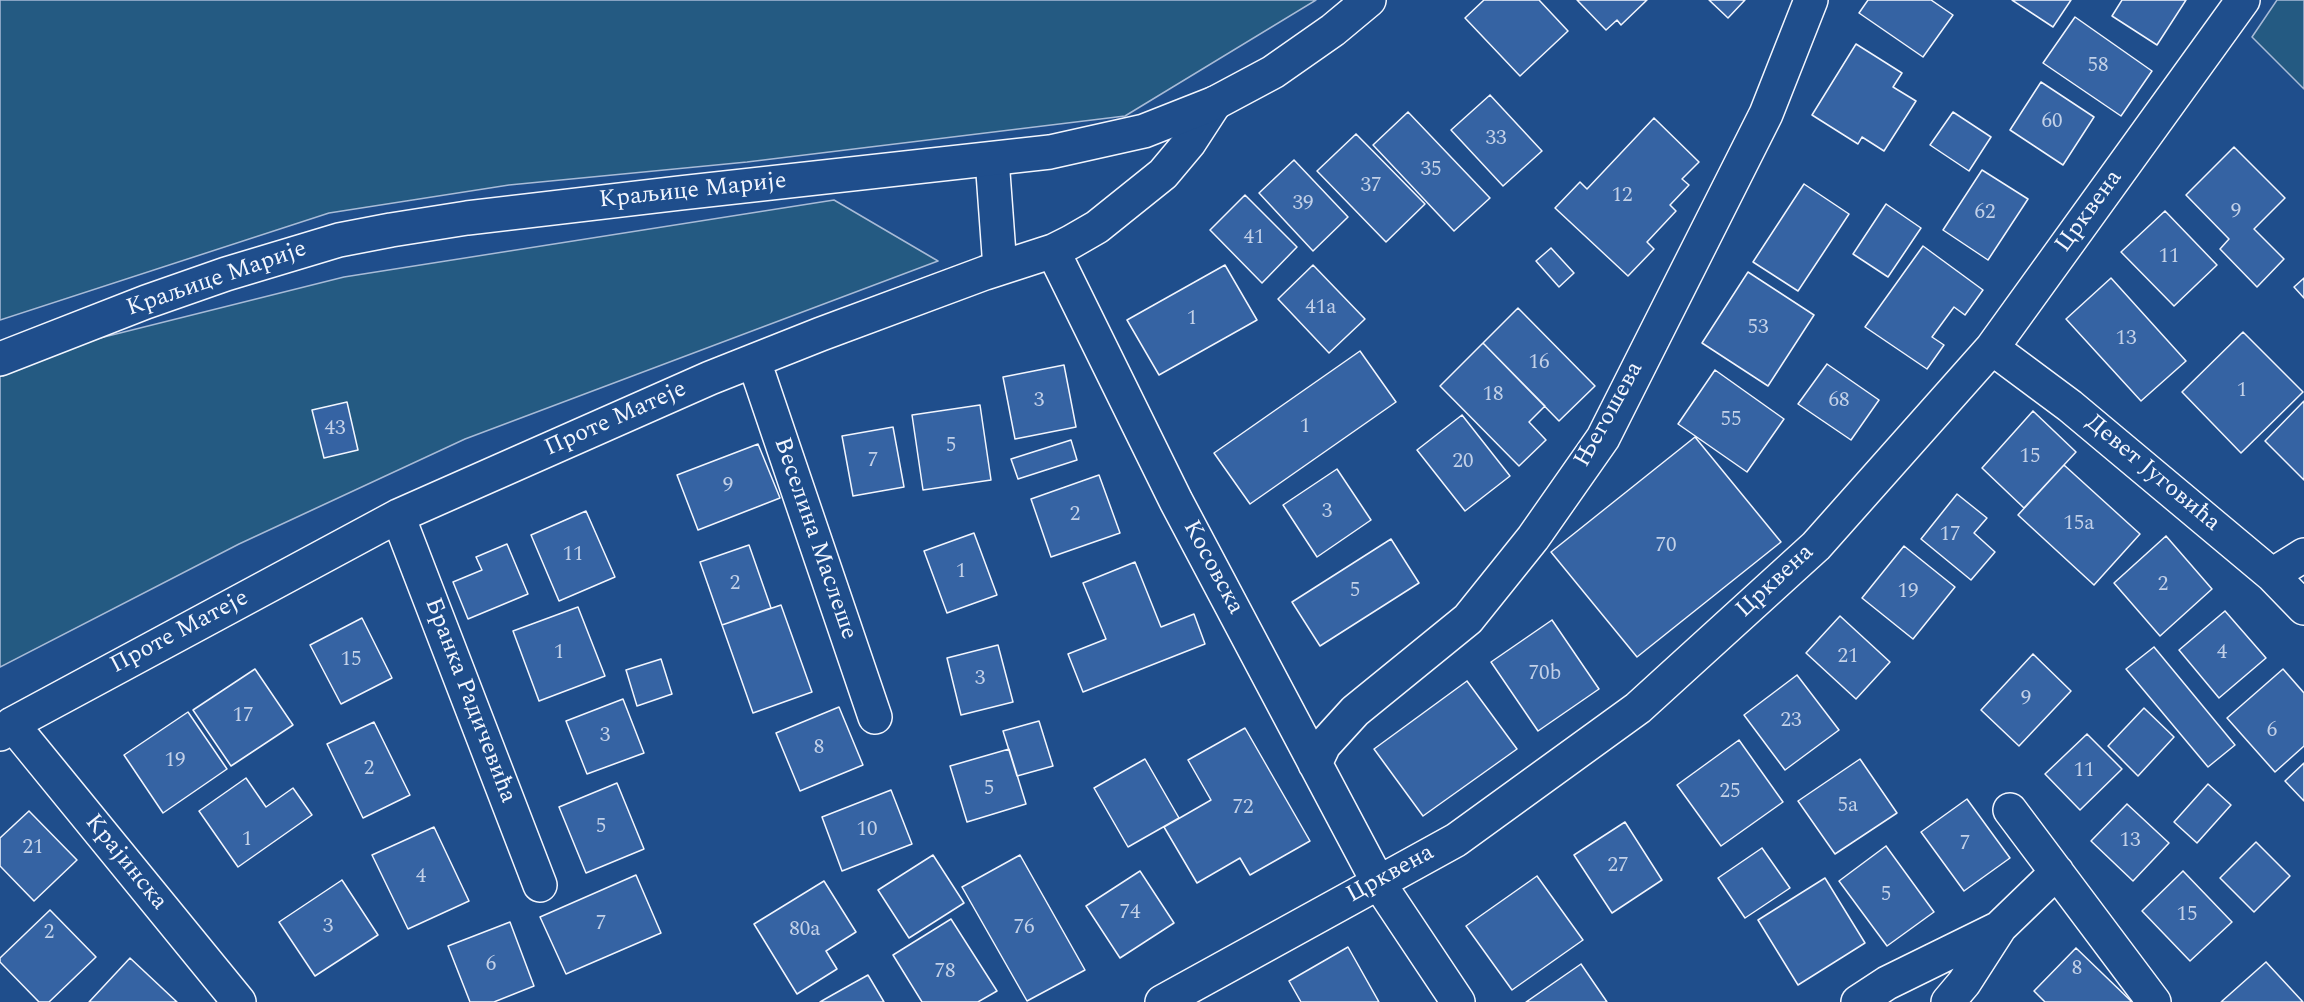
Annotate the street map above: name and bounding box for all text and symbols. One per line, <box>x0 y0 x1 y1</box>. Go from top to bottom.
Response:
house number: 58 <box>2088 54 2108 80</box>
house number: 60 <box>2042 110 2062 136</box>
house number: 33 <box>1486 127 1506 153</box>
house number: 35 <box>1421 158 1441 184</box>
street label: Црквена <box>2050 165 2130 259</box>
street label: Краљице Марије <box>598 168 788 216</box>
house number: 37 <box>1361 174 1381 200</box>
house number: 12 <box>1612 184 1632 210</box>
house number: 39 <box>1293 192 1313 218</box>
house number: 9 <box>2231 200 2241 226</box>
house number: 62 <box>1975 201 1995 227</box>
house number: 41 <box>1244 226 1264 252</box>
street label: Краљице Марије <box>123 236 311 324</box>
house number: 11 <box>2159 245 2179 271</box>
house number: 41a <box>1305 296 1337 322</box>
house number: 1 <box>1187 307 1197 333</box>
house number: 53 <box>1748 316 1768 342</box>
house number: 13 <box>2116 327 2136 353</box>
house number: 16 <box>1529 351 1549 377</box>
street label: Његошева <box>1569 357 1651 473</box>
street label: Проте Матеје <box>541 376 691 464</box>
house number: 1 <box>2237 379 2247 405</box>
house number: 18 <box>1483 383 1503 409</box>
house number: 3 <box>1034 389 1044 415</box>
house number: 68 <box>1829 389 1849 415</box>
house number: 55 <box>1721 408 1741 434</box>
street label: Девет Југовића <box>2079 409 2225 539</box>
house number: 1 <box>1300 415 1310 441</box>
house number: 43 <box>325 417 345 443</box>
street label: Веселина Маслеше <box>766 434 862 644</box>
house number: 5 <box>946 434 956 460</box>
house number: 15 <box>2020 445 2040 471</box>
house number: 7 <box>868 449 878 475</box>
house number: 20 <box>1453 450 1473 476</box>
house number: 9 <box>723 474 733 500</box>
house number: 3 <box>1322 500 1332 526</box>
house number: 2 <box>1070 503 1080 529</box>
house number: 15a <box>2063 512 2095 538</box>
street label: Косовска <box>1175 516 1249 620</box>
house number: 17 <box>1940 523 1960 549</box>
house number: 70 <box>1656 534 1676 560</box>
street label: Црквена <box>1731 539 1821 625</box>
house number: 11 <box>563 543 583 569</box>
house number: 1 <box>956 560 966 586</box>
house number: 2 <box>730 572 740 598</box>
house number: 2 <box>2158 573 2168 599</box>
house number: 5 <box>1350 579 1360 605</box>
house number: 19 <box>1898 580 1918 606</box>
street label: Проте Матеје <box>106 585 254 681</box>
street label: Бранка Радичевића <box>417 595 521 807</box>
house number: 1 <box>554 641 564 667</box>
house number: 4 <box>2217 641 2227 667</box>
house number: 21 <box>1838 645 1858 671</box>
house number: 15 <box>341 648 361 674</box>
house number: 70b <box>1529 662 1561 688</box>
house number: 3 <box>975 667 985 693</box>
house number: 9 <box>2021 687 2031 713</box>
house number: 17 <box>233 704 253 730</box>
house number: 23 <box>1781 709 1801 735</box>
house number: 6 <box>2267 719 2277 745</box>
house number: 3 <box>600 724 610 750</box>
house number: 8 <box>814 736 824 762</box>
house number: 19 <box>165 749 185 775</box>
house number: 2 <box>364 757 374 783</box>
house number: 11 <box>2074 759 2094 785</box>
house number: 5 <box>984 777 994 803</box>
house number: 25 <box>1720 780 1740 806</box>
house number: 5a <box>1838 794 1858 820</box>
house number: 72 <box>1233 796 1253 822</box>
street label: Крајинска <box>78 809 172 917</box>
house number: 5 <box>596 815 606 841</box>
house number: 10 <box>857 818 877 844</box>
house number: 1 <box>242 828 252 854</box>
house number: 13 <box>2120 829 2140 855</box>
house number: 7 <box>1960 832 1970 858</box>
house number: 21 <box>23 836 43 862</box>
street label: Црквена <box>1342 839 1440 911</box>
house number: 27 <box>1608 854 1628 880</box>
house number: 4 <box>416 865 426 891</box>
house number: 5 <box>1881 883 1891 909</box>
house number: 74 <box>1120 901 1140 927</box>
house number: 15 <box>2177 903 2197 929</box>
house number: 7 <box>596 912 606 938</box>
house number: 3 <box>323 915 333 941</box>
house number: 76 <box>1014 916 1034 942</box>
house number: 80a <box>789 918 821 944</box>
house number: 2 <box>44 921 54 947</box>
house number: 6 <box>486 953 496 979</box>
house number: 8 <box>2072 957 2082 983</box>
house number: 78 <box>935 960 955 986</box>

